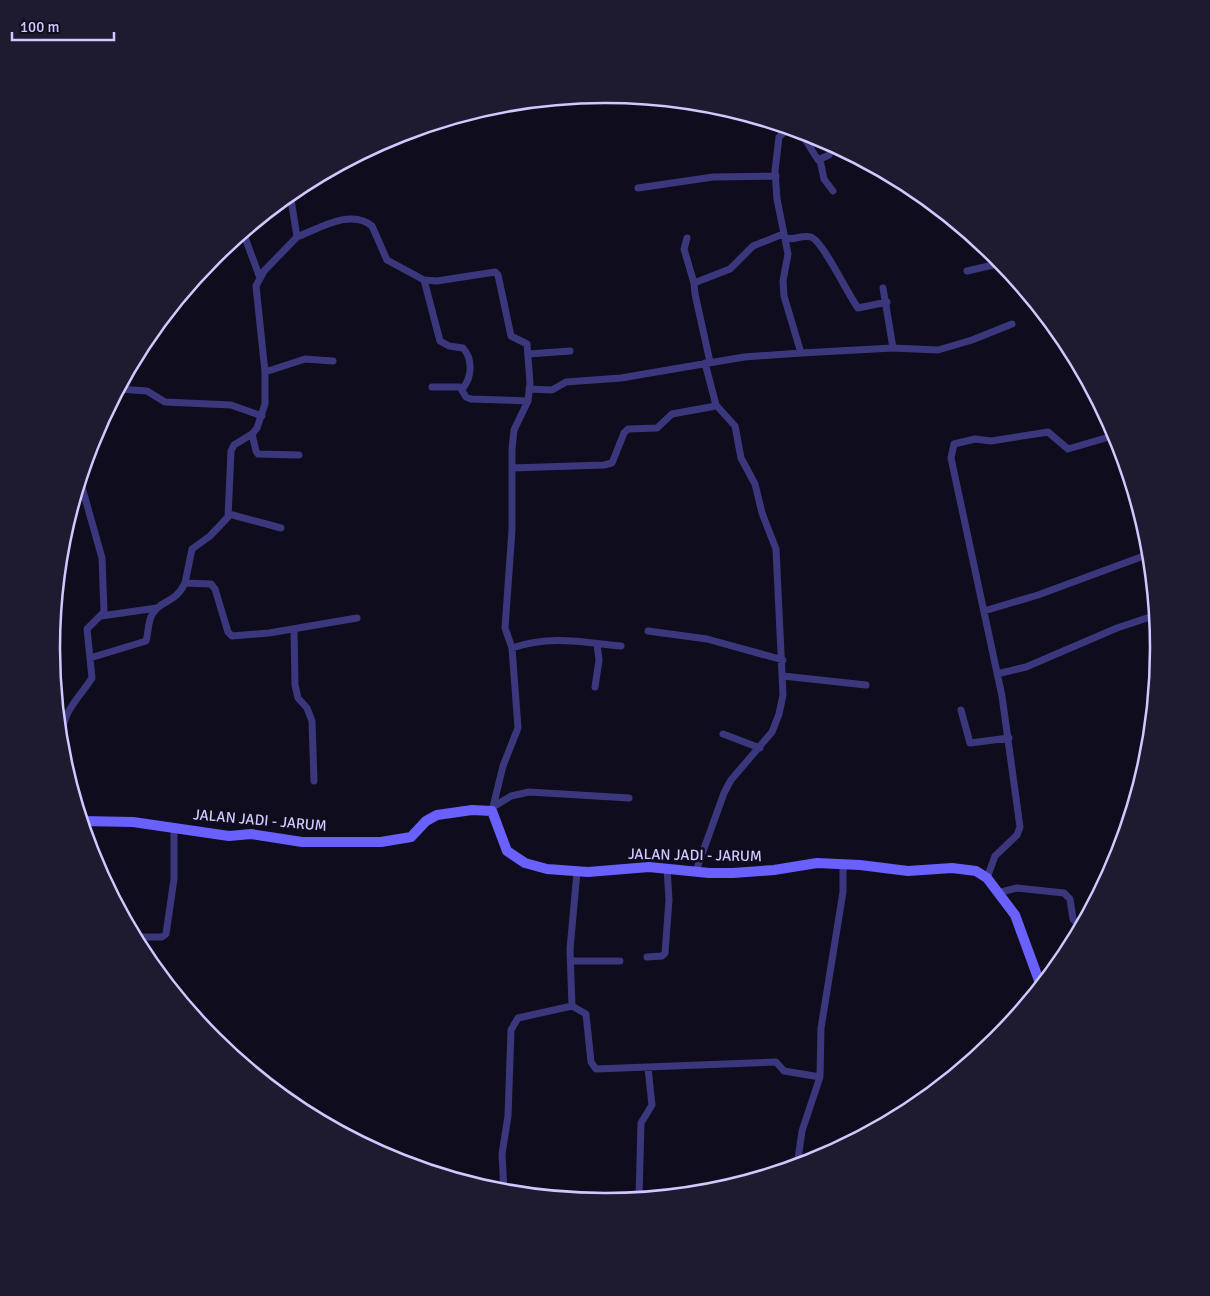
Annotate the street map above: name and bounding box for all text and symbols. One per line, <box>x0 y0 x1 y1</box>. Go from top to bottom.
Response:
scale bar <box>12 10 115 42</box>
text: 100 m <box>20 18 60 36</box>
street label: JALAN JADI - JARUM <box>192 805 328 835</box>
street label: JALAN JADI - JARUM <box>628 845 762 865</box>

